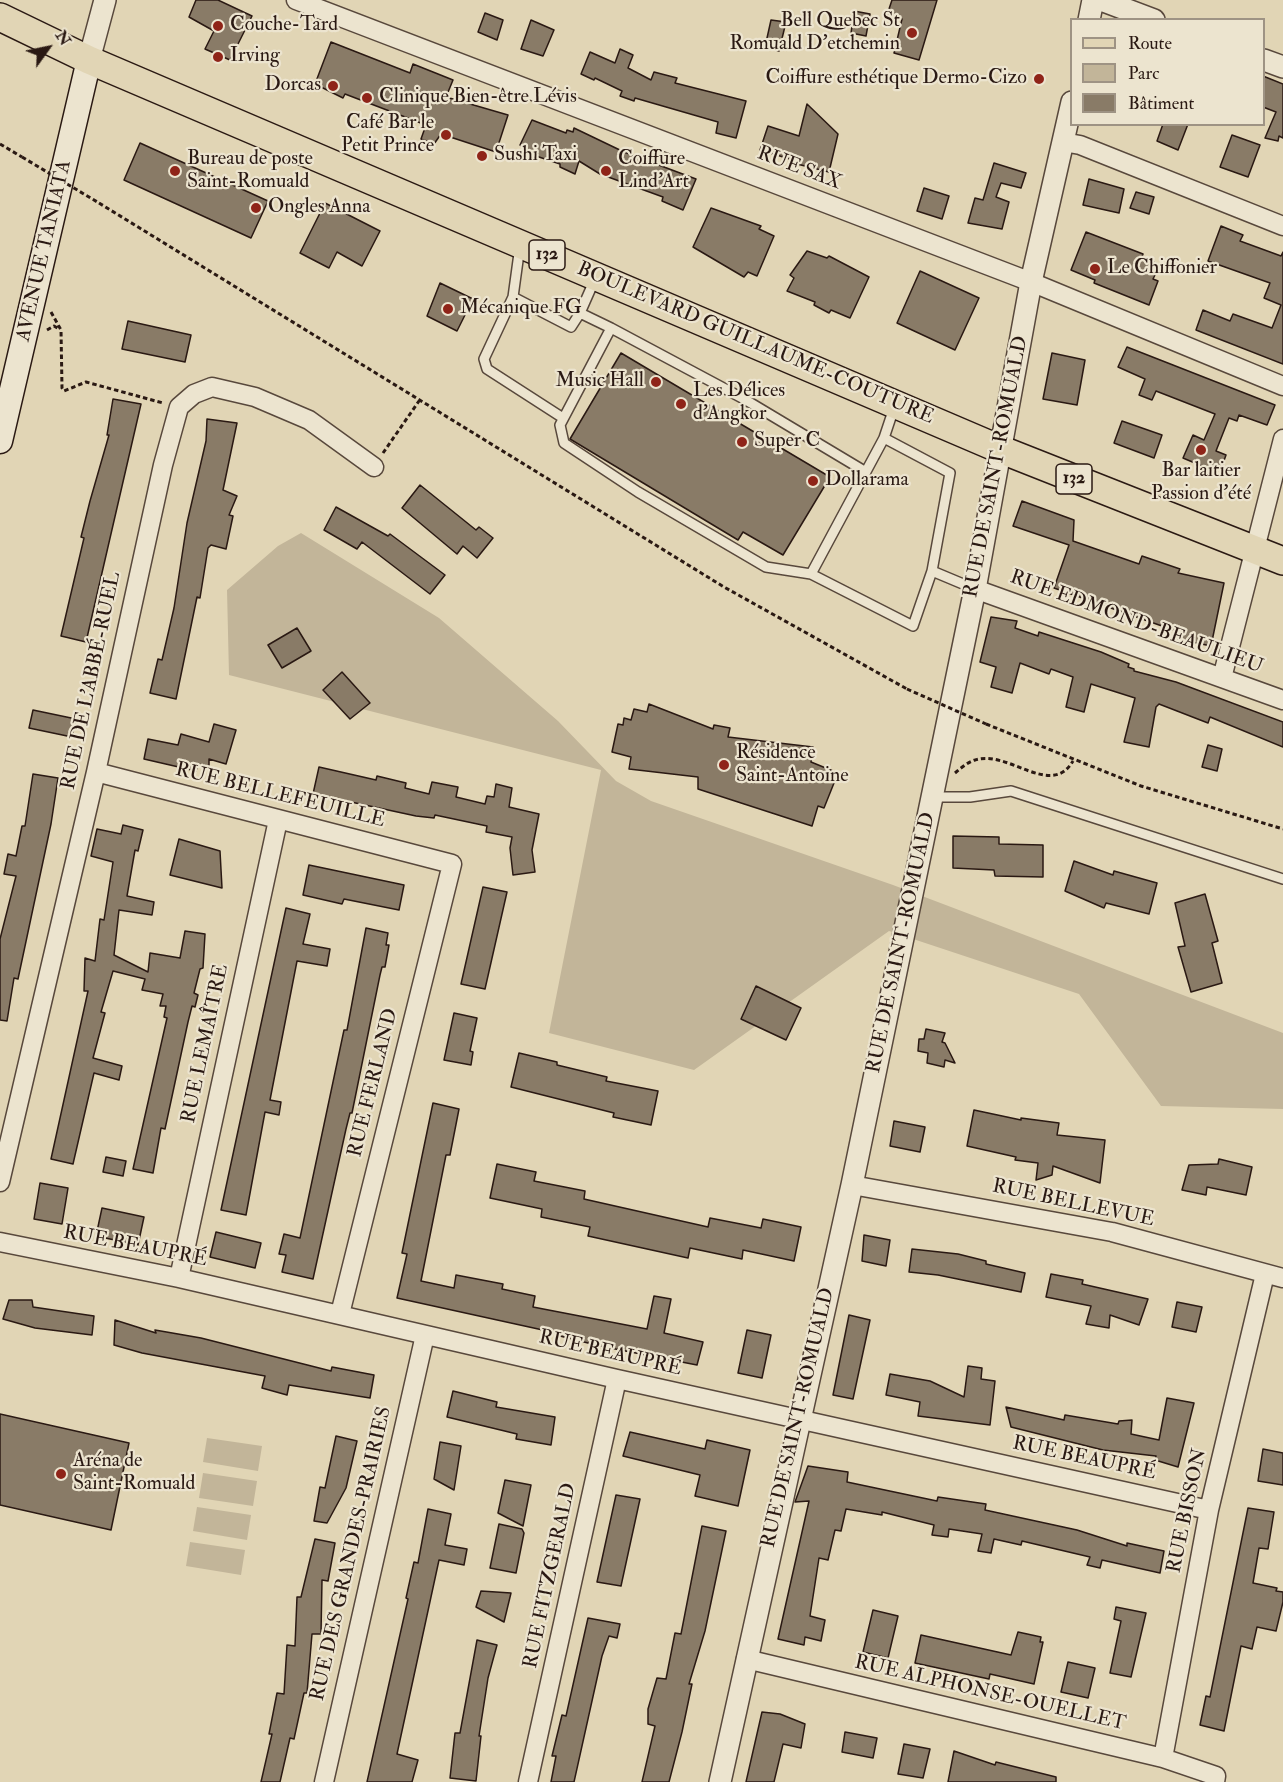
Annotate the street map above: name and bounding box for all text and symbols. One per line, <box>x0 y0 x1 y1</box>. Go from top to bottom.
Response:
place label: Bell Quebec St Romuald D'etchemin <box>730 10 900 57</box>
place label: Couche-Tard <box>230 14 338 38</box>
north arrow <box>18 18 78 78</box>
legend <box>1070 18 1265 126</box>
marker: Couche-Tard <box>211 19 225 33</box>
marker: Bell Quebec St Romuald D'etchemin <box>905 26 919 40</box>
text: N <box>51 27 75 50</box>
text: Route <box>1128 32 1172 55</box>
place label: Irving <box>230 45 280 69</box>
marker: Irving <box>211 50 225 64</box>
text: Parc <box>1128 62 1159 85</box>
place label: Coiffure esthétique Dermo-Cizo <box>765 67 1027 91</box>
marker: Coiffure esthétique Dermo-Cizo <box>1032 72 1046 86</box>
place label: Dorcas <box>265 74 321 98</box>
marker: Dorcas <box>326 79 340 93</box>
place label: Clinique Bien-être Lévis <box>379 86 577 110</box>
marker: Clinique Bien-être Lévis <box>360 91 374 105</box>
text: Bâtiment <box>1128 92 1194 115</box>
place label: Café Bar le Petit Prince <box>341 112 434 159</box>
marker: Café Bar le Petit Prince <box>439 128 453 142</box>
street label: RUE SAX <box>753 142 845 196</box>
place label: Sushi Taxi <box>494 144 577 168</box>
place label: Bureau de poste Saint-Romuald <box>187 148 313 195</box>
place label: Coiffure Lind'Art <box>618 148 689 195</box>
marker: Sushi Taxi <box>475 149 489 163</box>
street label: AVENUE TANIATA <box>12 158 78 344</box>
marker: Bureau de poste Saint-Romuald <box>168 164 182 178</box>
marker: Coiffure Lind'Art <box>599 164 613 178</box>
place label: Ongles Anna <box>268 196 370 220</box>
marker: Ongles Anna <box>249 201 263 215</box>
road number: 132 <box>529 240 565 270</box>
place label: Le Chiffonier <box>1107 257 1217 281</box>
street label: BOULEVARD GUILLAUME-COUTURE <box>573 258 937 430</box>
marker: Le Chiffonier <box>1088 262 1102 276</box>
place label: Mécanique FG <box>460 297 582 321</box>
marker: Mécanique FG <box>441 302 455 316</box>
street label: RUE DE SAINT-ROMUALD <box>960 334 1034 600</box>
place label: Music Hall <box>555 370 644 394</box>
marker: Music Hall <box>649 375 663 389</box>
place label: Les Délices d'Angkor <box>693 380 785 427</box>
marker: Les Délices d'Angkor <box>674 397 688 411</box>
place label: Super C <box>754 430 820 454</box>
marker: Super C <box>735 435 749 449</box>
marker: Bar laitier Passion d'été <box>1194 443 1208 457</box>
place label: Bar laitier Passion d'été <box>1151 460 1251 507</box>
road number: 132 <box>1056 464 1092 494</box>
place label: Dollarama <box>825 469 909 493</box>
marker: Dollarama <box>806 474 820 488</box>
street label: RUE EDMOND-BEAULIEU <box>1006 566 1266 680</box>
street label: RUE DE L'ABBÉ-RUEL <box>57 570 127 792</box>
place label: Résidence Saint-Antoine <box>736 742 849 789</box>
street label: RUE BELLEFEUILLE <box>173 758 387 834</box>
marker: Résidence Saint-Antoine <box>717 758 731 772</box>
street label: RUE DE SAINT-ROMUALD <box>863 810 941 1076</box>
street label: RUE LEMAÎTRE <box>177 962 235 1126</box>
street label: RUE FERLAND <box>344 1006 404 1160</box>
street label: RUE BELLEVUE <box>990 1175 1156 1233</box>
street label: RUE BEAUPRÉ <box>61 1221 209 1273</box>
street label: RUE DE SAINT-ROMUALD <box>757 1286 841 1550</box>
street label: RUE BEAUPRÉ <box>536 1326 684 1382</box>
street label: RUE DES GRANDES-PRAIRIES <box>306 1404 398 1704</box>
street label: RUE BEAUPRÉ <box>1010 1432 1158 1486</box>
street label: RUE BISSON <box>1163 1447 1213 1575</box>
place label: Aréna de Saint-Romuald <box>73 1450 195 1497</box>
marker: Aréna de Saint-Romuald <box>54 1467 68 1481</box>
street label: RUE FITZGERALD <box>520 1481 582 1671</box>
street label: RUE ALPHONSE-OUELLET <box>852 1651 1128 1737</box>

